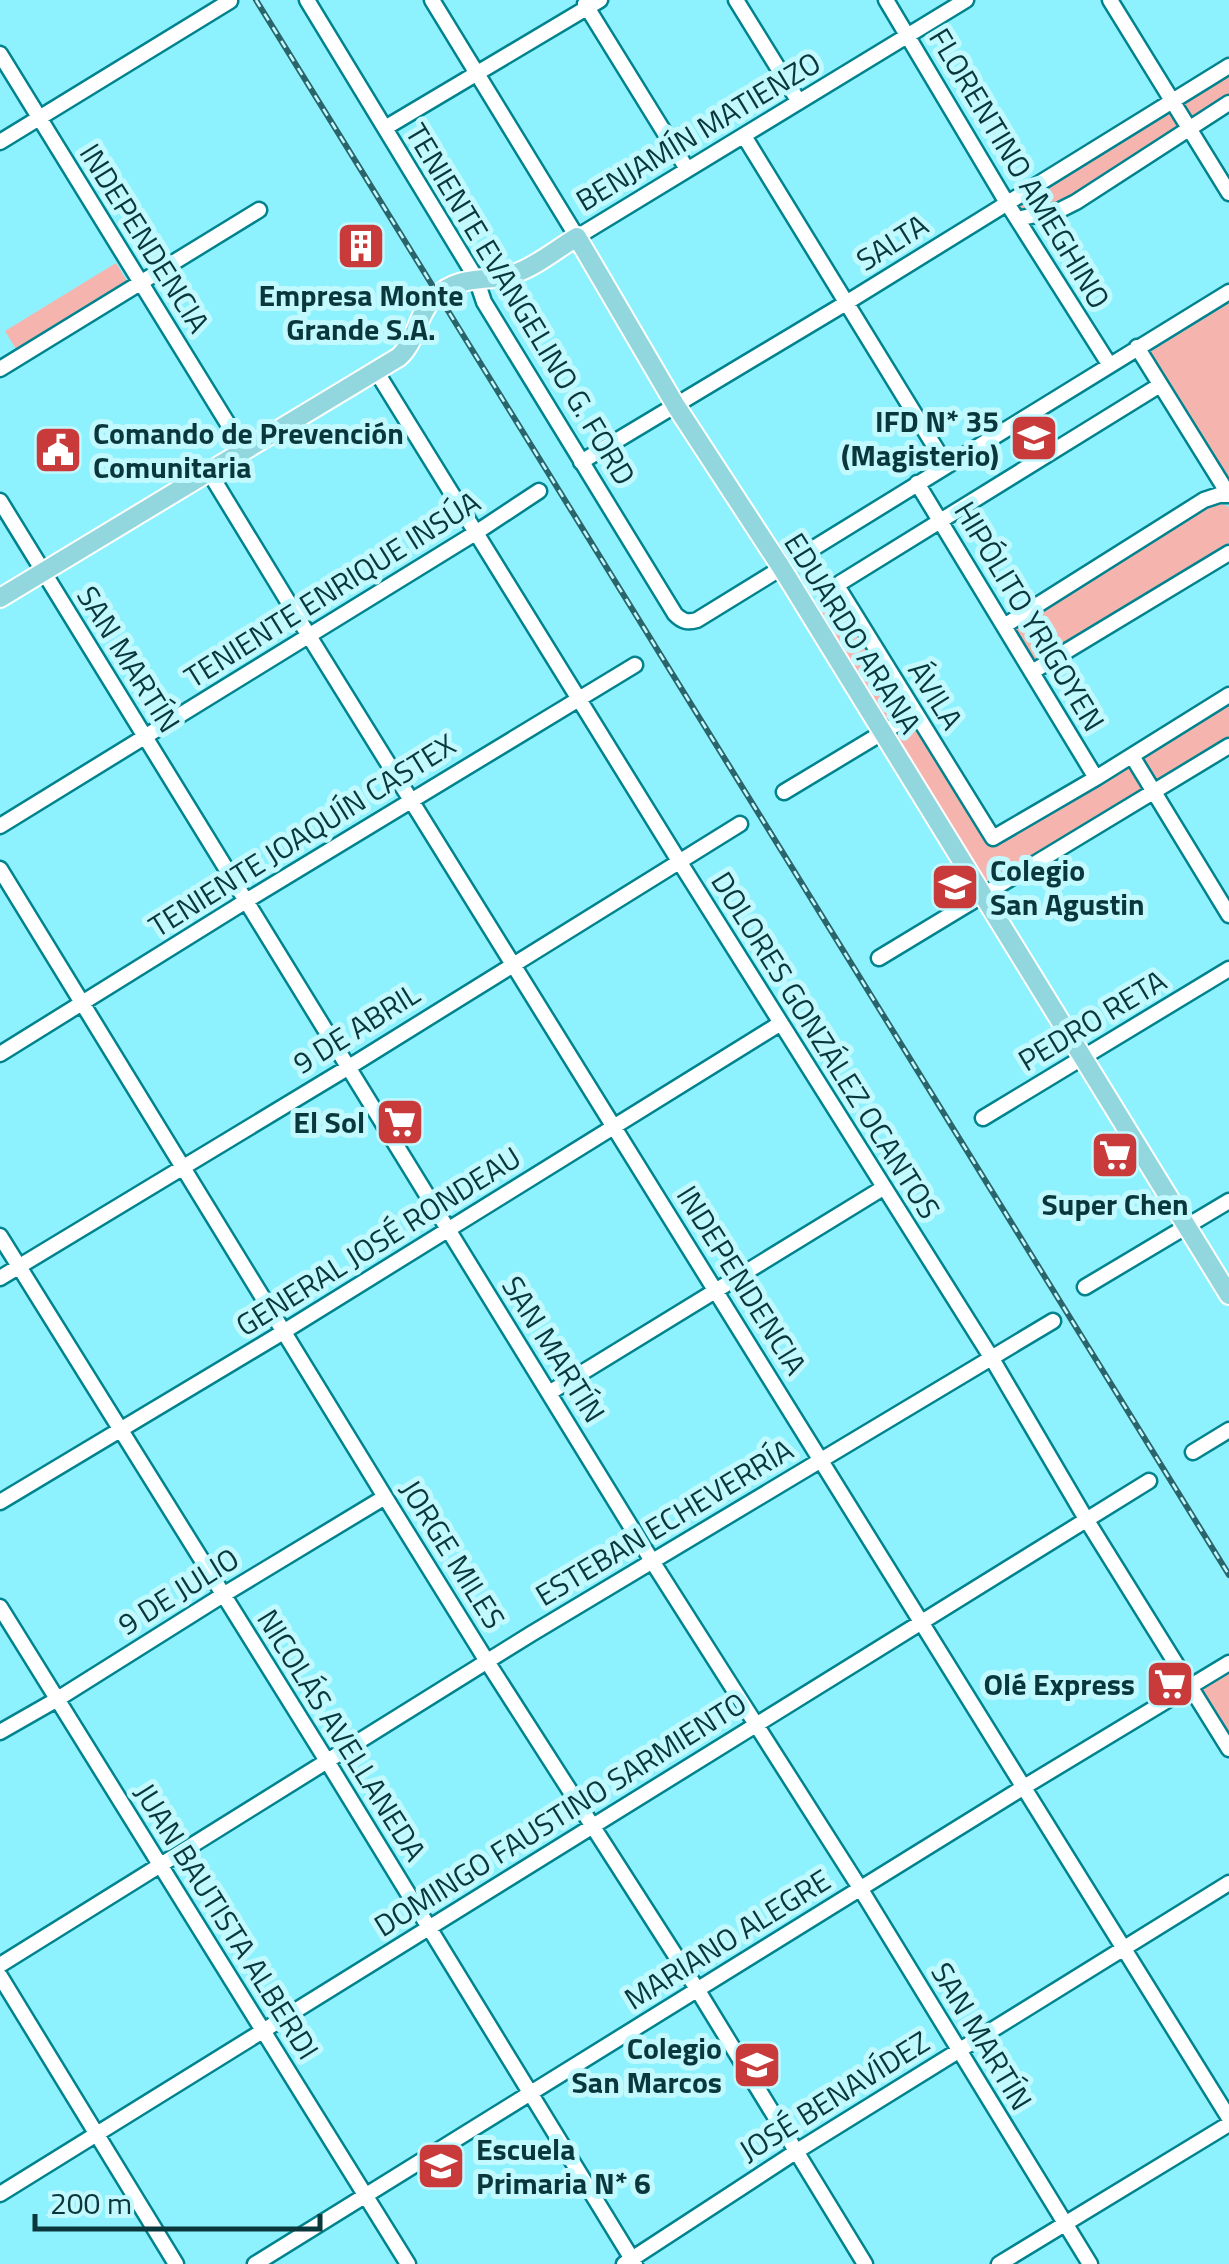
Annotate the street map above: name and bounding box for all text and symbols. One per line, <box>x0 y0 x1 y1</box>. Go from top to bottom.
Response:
street label: FLORENTINO AMEGHINO <box>918 19 1122 317</box>
street label: BENJAMÍN MATIENZO <box>567 40 829 222</box>
street label: TENIENTE EVANGELINO G. FORD <box>394 114 648 494</box>
street label: INDEPENDENCIA <box>68 134 222 342</box>
street label: SALTA <box>847 202 937 282</box>
building icon: Empresa Monte Grande S.A. <box>335 220 387 272</box>
place label: Empresa Monte Grande S.A. <box>259 272 464 352</box>
place label: IFD N* 35 (Magisterio) <box>841 398 999 478</box>
place label: Comando de Prevención Comunitaria <box>93 410 404 490</box>
school or university icon: IFD N* 35 (Magisterio) <box>1008 412 1060 464</box>
public building icon: Comando de Prevención Comunitaria <box>32 424 84 476</box>
street label: TENIENTE ENRIQUE INSÚA <box>175 479 489 699</box>
street label: HIPÓLITO YRIGOYEN <box>943 492 1117 740</box>
street label: EDUARDO ARANA <box>773 524 933 743</box>
street label: SAN MARTÍN <box>66 577 192 741</box>
street label: ÁVILA <box>897 651 975 739</box>
street label: TENIENTE JOAQUÍN CASTEX <box>140 722 465 948</box>
place label: Colegio San Agustin <box>990 847 1145 927</box>
school or university icon: Colegio San Agustin <box>929 861 981 913</box>
street label: DOLORES GONZÁLEZ OCANTOS <box>700 862 952 1228</box>
street label: PEDRO RETA <box>1009 957 1175 1082</box>
street label: 9 DE ABRIL <box>283 971 429 1085</box>
supermarket icon: El Sol <box>374 1096 426 1148</box>
place label: El Sol <box>293 1099 365 1145</box>
supermarket icon: Super Chen <box>1089 1129 1141 1181</box>
street label: GENERAL JOSÉ RONDEAU <box>227 1134 529 1348</box>
street label: INDEPENDENCIA <box>665 1176 819 1384</box>
place label: Super Chen <box>1041 1181 1189 1227</box>
street label: SAN MARTÍN <box>491 1267 617 1431</box>
street label: ESTEBAN ECHEVERRÍA <box>526 1427 802 1617</box>
street label: JORGE MILES <box>389 1470 517 1638</box>
street label: 9 DE JULIO <box>108 1536 248 1646</box>
street label: NICOLÁS AVELLANEDA <box>246 1600 438 1870</box>
supermarket icon: Olé Express <box>1144 1658 1196 1710</box>
place label: Olé Express <box>984 1661 1135 1707</box>
street label: DOMINGO FAUSTINO SARMIENTO <box>365 1680 755 1948</box>
street label: JUAN BAUTISTA ALBERDI <box>123 1774 331 2068</box>
street label: MARIANO ALEGRE <box>615 1857 839 2021</box>
street label: SAN MARTÍN <box>920 1953 1044 2119</box>
street label: JOSÉ BENAVÍDEZ <box>730 2019 938 2173</box>
place label: Colegio San Marcos <box>572 2025 722 2105</box>
school or university icon: Colegio San Marcos <box>731 2039 783 2091</box>
place label: Escuela Primaria N* 6 <box>476 2126 651 2206</box>
school or university icon: Escuela Primaria N* 6 <box>415 2140 467 2192</box>
scale bar <box>35 2169 320 2231</box>
text: 200 m <box>50 2180 132 2226</box>

